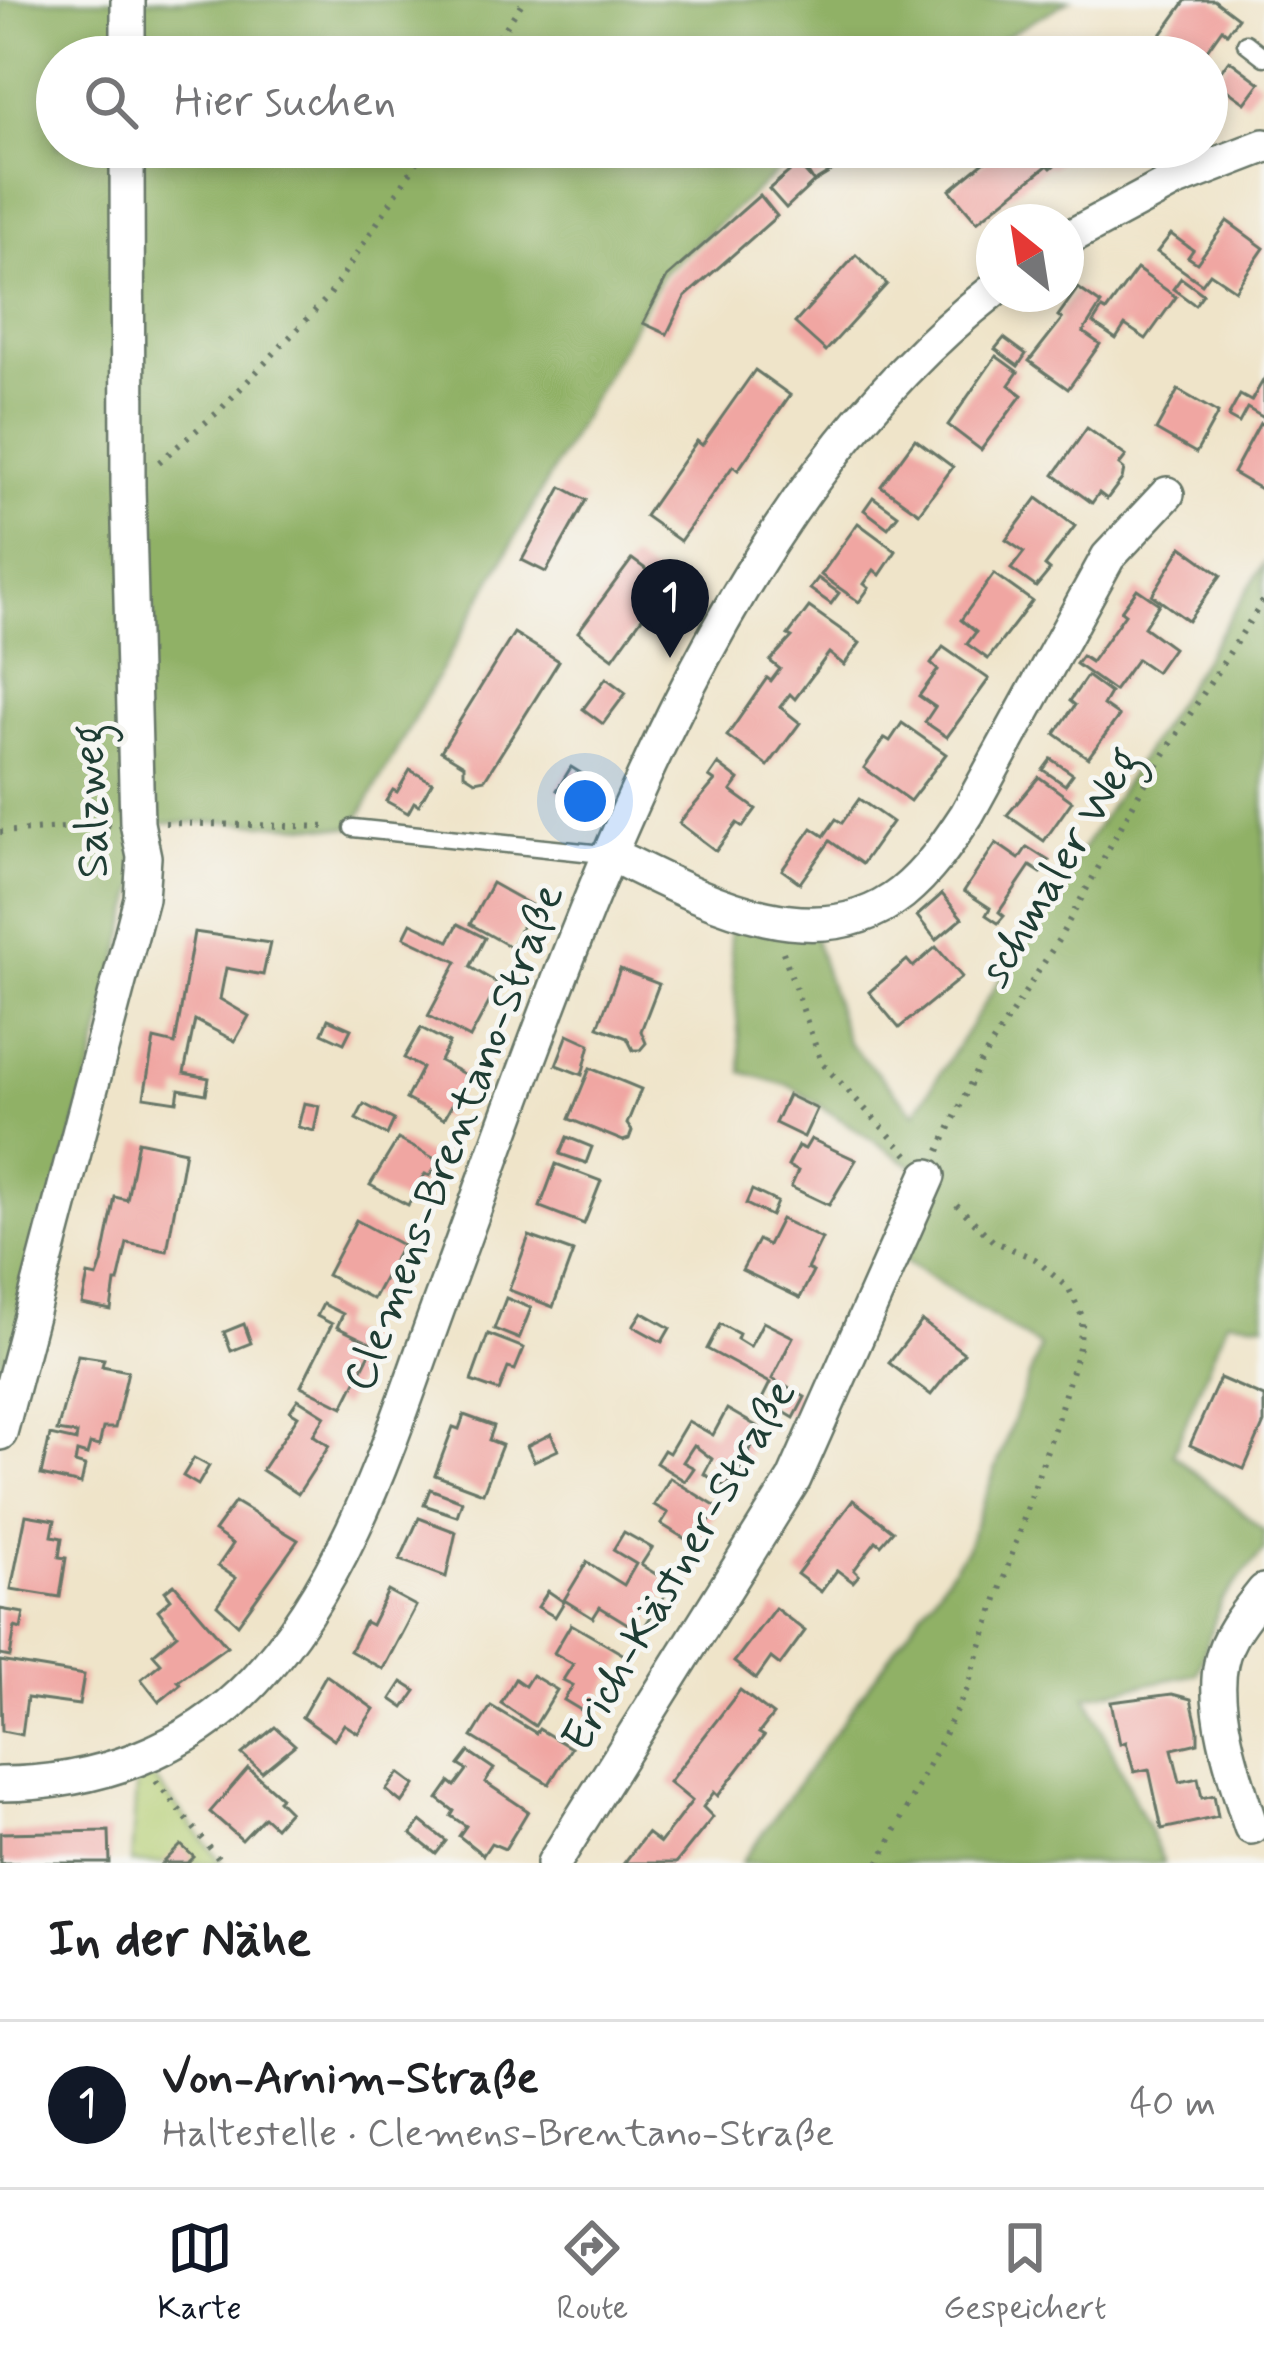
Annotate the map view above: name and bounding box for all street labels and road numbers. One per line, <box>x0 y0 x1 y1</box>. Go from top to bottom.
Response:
street label: Salzweg <box>60 723 129 879</box>
street label: schmaler Weg <box>965 736 1159 1000</box>
street label: Clemens-Brentano-Straße <box>331 876 579 1400</box>
street label: Erich-Kästner-Straße <box>549 1369 811 1763</box>

